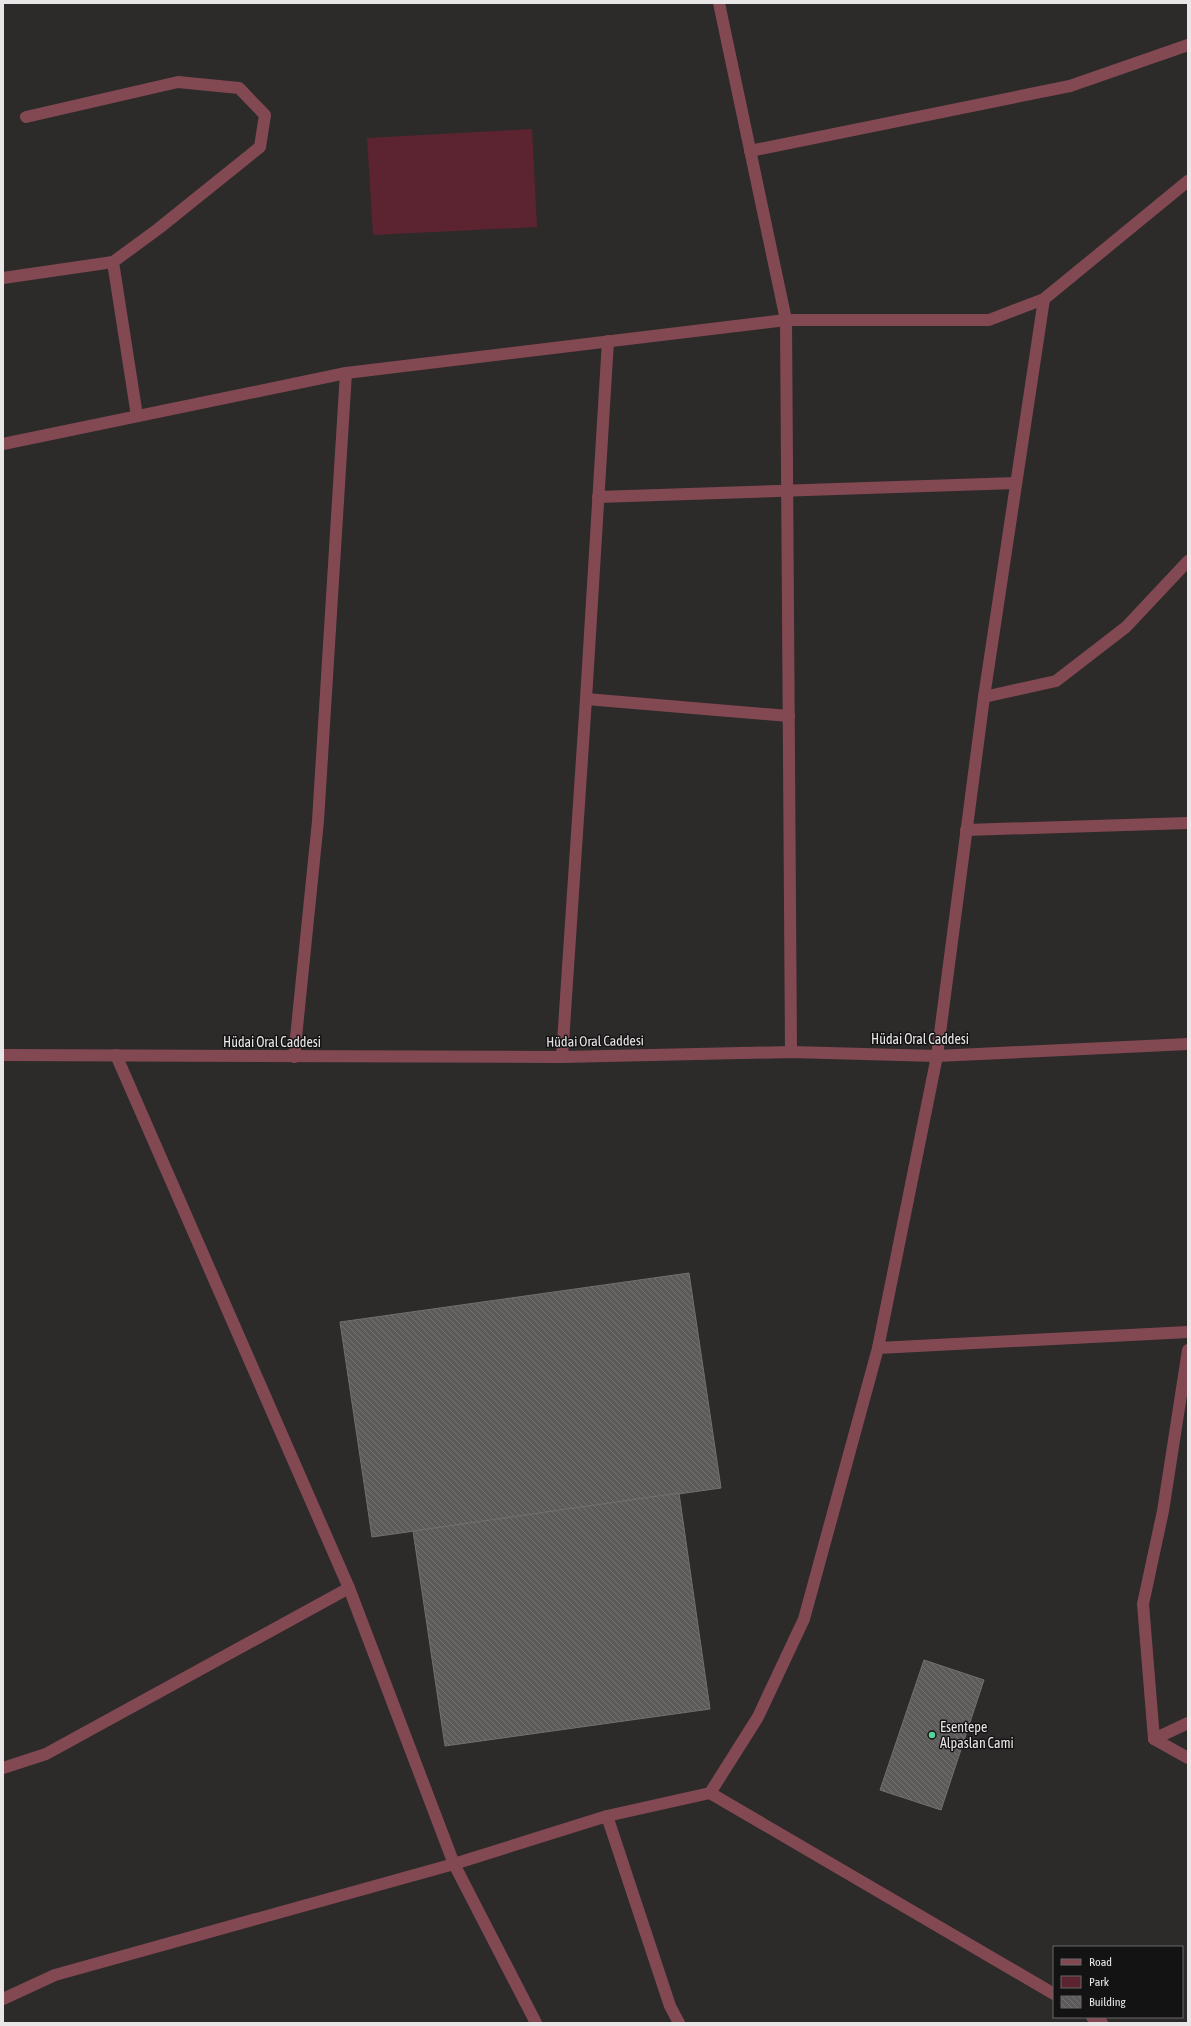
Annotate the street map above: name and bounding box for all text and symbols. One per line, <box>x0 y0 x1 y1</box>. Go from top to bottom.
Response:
street label: Hüdai Oral Caddesi <box>871 1031 969 1047</box>
street label: Hüdai Oral Caddesi <box>546 1032 644 1050</box>
street label: Hüdai Oral Caddesi <box>223 1034 321 1050</box>
place label: Esentepe Alpaslan Cami <box>940 1719 1014 1751</box>
marker: Esentepe Alpaslan Cami <box>927 1730 937 1740</box>
legend <box>1053 1946 1183 2018</box>
text: Road <box>1089 1955 1112 1969</box>
text: Park <box>1089 1975 1110 1989</box>
text: Building <box>1089 1995 1127 2009</box>

